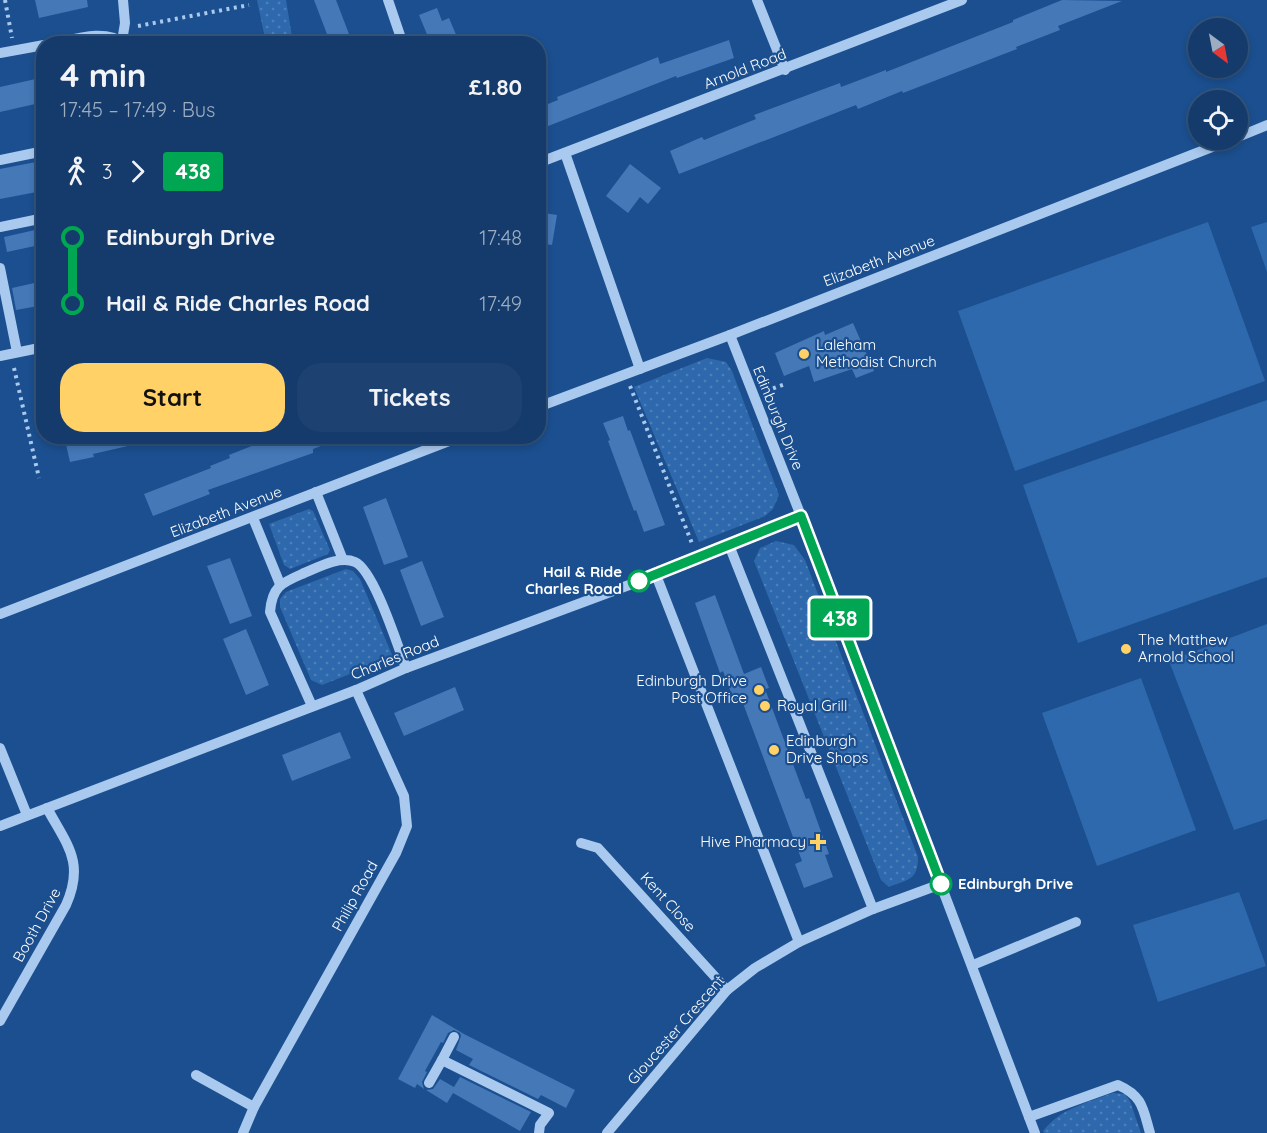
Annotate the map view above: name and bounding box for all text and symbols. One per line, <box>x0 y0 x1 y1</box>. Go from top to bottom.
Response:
north arrow <box>1188 18 1248 78</box>
map controls <box>1188 18 1248 150</box>
street label: Arnold Road <box>701 44 789 93</box>
text: 4 min <box>60 54 147 95</box>
text: £1.80 <box>469 73 522 101</box>
button: locate <box>1188 90 1248 150</box>
text: 17:45 – 17:49 · Bus <box>60 97 215 122</box>
icon: walk <box>60 155 93 188</box>
icon: forward <box>121 155 154 188</box>
text: 438 <box>175 158 211 184</box>
text: 3 <box>102 159 112 184</box>
text: Edinburgh Drive <box>106 223 275 251</box>
text: 17:48 <box>479 225 522 250</box>
street label: Elizabeth Avenue <box>820 231 937 291</box>
text: Hail & Ride Charles Road <box>106 289 370 317</box>
text: 17:49 <box>479 291 522 316</box>
place label: Laleham Methodist Church <box>816 335 937 371</box>
marker: Laleham Methodist Church <box>797 347 811 361</box>
button: Start <box>60 363 285 432</box>
button: Tickets <box>297 363 522 432</box>
street label: Edinburgh Drive <box>749 363 808 473</box>
street label: Elizabeth Avenue <box>167 482 284 542</box>
place label: Hail & Ride Charles Road <box>525 562 622 598</box>
marker: Hail & Ride Charles Road <box>628 570 650 592</box>
line badge: 438 <box>806 598 874 638</box>
text: 438 <box>822 605 858 631</box>
place label: The Matthew Arnold School <box>1138 630 1234 666</box>
street label: Charles Road <box>348 631 442 684</box>
marker: The Matthew Arnold School <box>1119 642 1133 656</box>
place label: Edinburgh Drive Post Office <box>636 671 747 707</box>
marker: Edinburgh Drive Post Office <box>752 683 766 697</box>
place label: Royal Grill <box>777 696 848 715</box>
marker: Royal Grill <box>758 699 772 713</box>
place label: Edinburgh Drive Shops <box>786 731 868 767</box>
marker: Edinburgh Drive Shops <box>767 743 781 757</box>
place label: Hive Pharmacy <box>700 832 806 851</box>
marker: Hive Pharmacy <box>811 835 825 849</box>
street label: Philip Road <box>327 857 382 934</box>
street label: Kent Close <box>637 868 700 935</box>
marker: Edinburgh Drive <box>930 873 952 895</box>
place label: Edinburgh Drive <box>958 874 1074 893</box>
street label: Booth Drive <box>8 884 65 965</box>
street label: Gloucester Crescent <box>623 971 728 1088</box>

